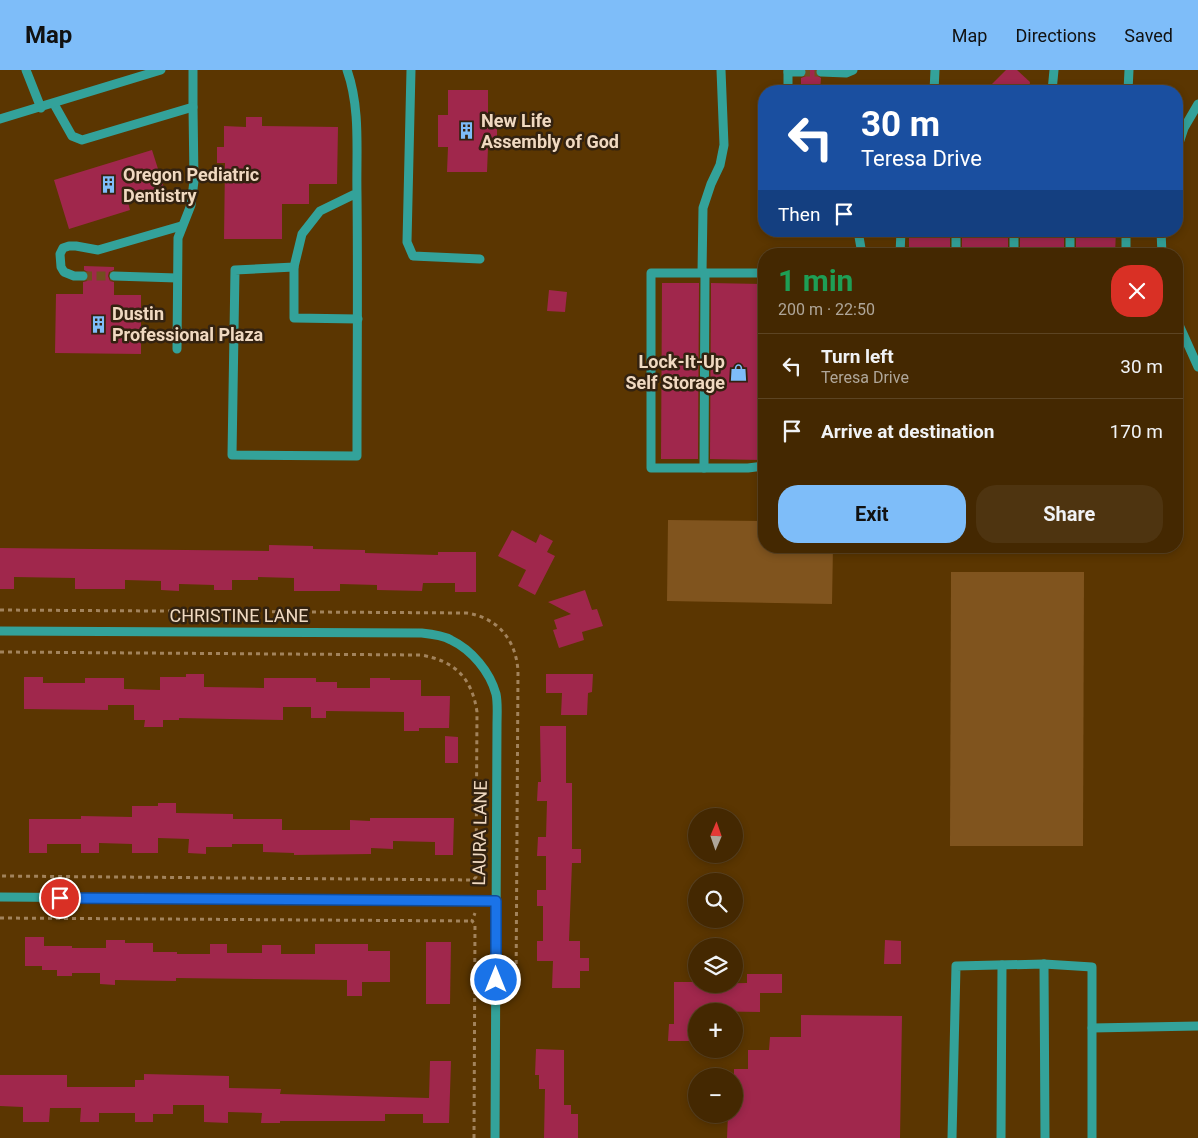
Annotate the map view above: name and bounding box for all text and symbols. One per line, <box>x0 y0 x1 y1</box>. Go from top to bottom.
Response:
text: Map <box>25 21 72 49</box>
text: Map <box>952 25 987 46</box>
text: Directions <box>1015 25 1096 46</box>
text: Saved <box>1124 25 1173 46</box>
text: 30 m <box>861 104 940 145</box>
icon: left <box>778 105 843 170</box>
place label: New Life Assembly of God <box>481 110 619 152</box>
building icon: New Life Assembly of God <box>457 121 477 141</box>
text: Teresa Drive <box>861 146 982 171</box>
place label: Oregon Pediatric Dentistry <box>123 164 259 206</box>
building icon: Oregon Pediatric Dentistry <box>99 175 119 195</box>
icon: arrive <box>830 200 858 228</box>
text: Then <box>778 203 820 226</box>
text: 1 min <box>778 263 853 298</box>
button: close <box>1111 265 1163 317</box>
text: 200 m · 22:50 <box>778 300 875 319</box>
place label: Dustin Professional Plaza <box>112 303 264 345</box>
building icon: Dustin Professional Plaza <box>88 314 108 334</box>
text: Turn left <box>821 345 894 368</box>
place label: Lock-It-Up Self Storage <box>625 351 725 393</box>
icon: left <box>778 352 806 380</box>
text: 30 m <box>1120 355 1163 378</box>
shop icon: Lock-It-Up Self Storage <box>729 362 749 382</box>
text: Teresa Drive <box>821 368 909 387</box>
icon: arrive <box>778 417 806 445</box>
text: Arrive at destination <box>821 420 994 443</box>
text: 170 m <box>1110 420 1163 443</box>
button: Exit <box>778 485 966 543</box>
button: Share <box>976 485 1163 543</box>
street label: CHRISTINE LANE <box>169 605 309 626</box>
street label: LAURA LANE <box>468 780 491 886</box>
north arrow <box>688 808 742 862</box>
map controls <box>688 808 743 1123</box>
button: search <box>688 873 743 928</box>
pin <box>39 877 81 919</box>
icon: arrive <box>46 884 74 912</box>
button: layers <box>688 938 743 993</box>
position arrow <box>469 953 521 1005</box>
button: + <box>688 1003 743 1058</box>
button: − <box>688 1068 743 1123</box>

